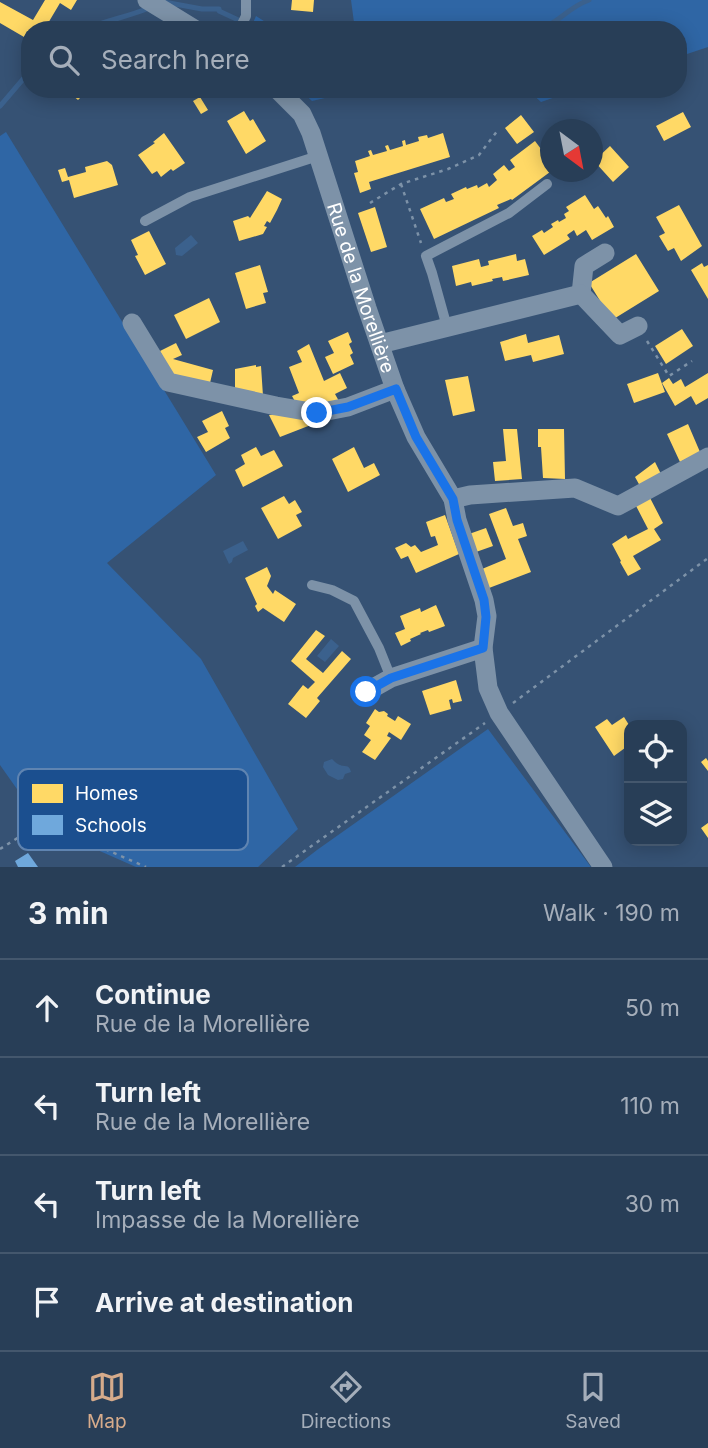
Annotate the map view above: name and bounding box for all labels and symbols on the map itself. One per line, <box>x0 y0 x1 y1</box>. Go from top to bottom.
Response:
north arrow <box>540 119 603 182</box>
street label: Rue de la Morellière <box>322 200 400 376</box>
route end <box>301 397 332 428</box>
route start <box>350 676 381 707</box>
legend <box>18 769 248 850</box>
text: Homes <box>75 782 138 805</box>
text: Schools <box>75 814 147 837</box>

